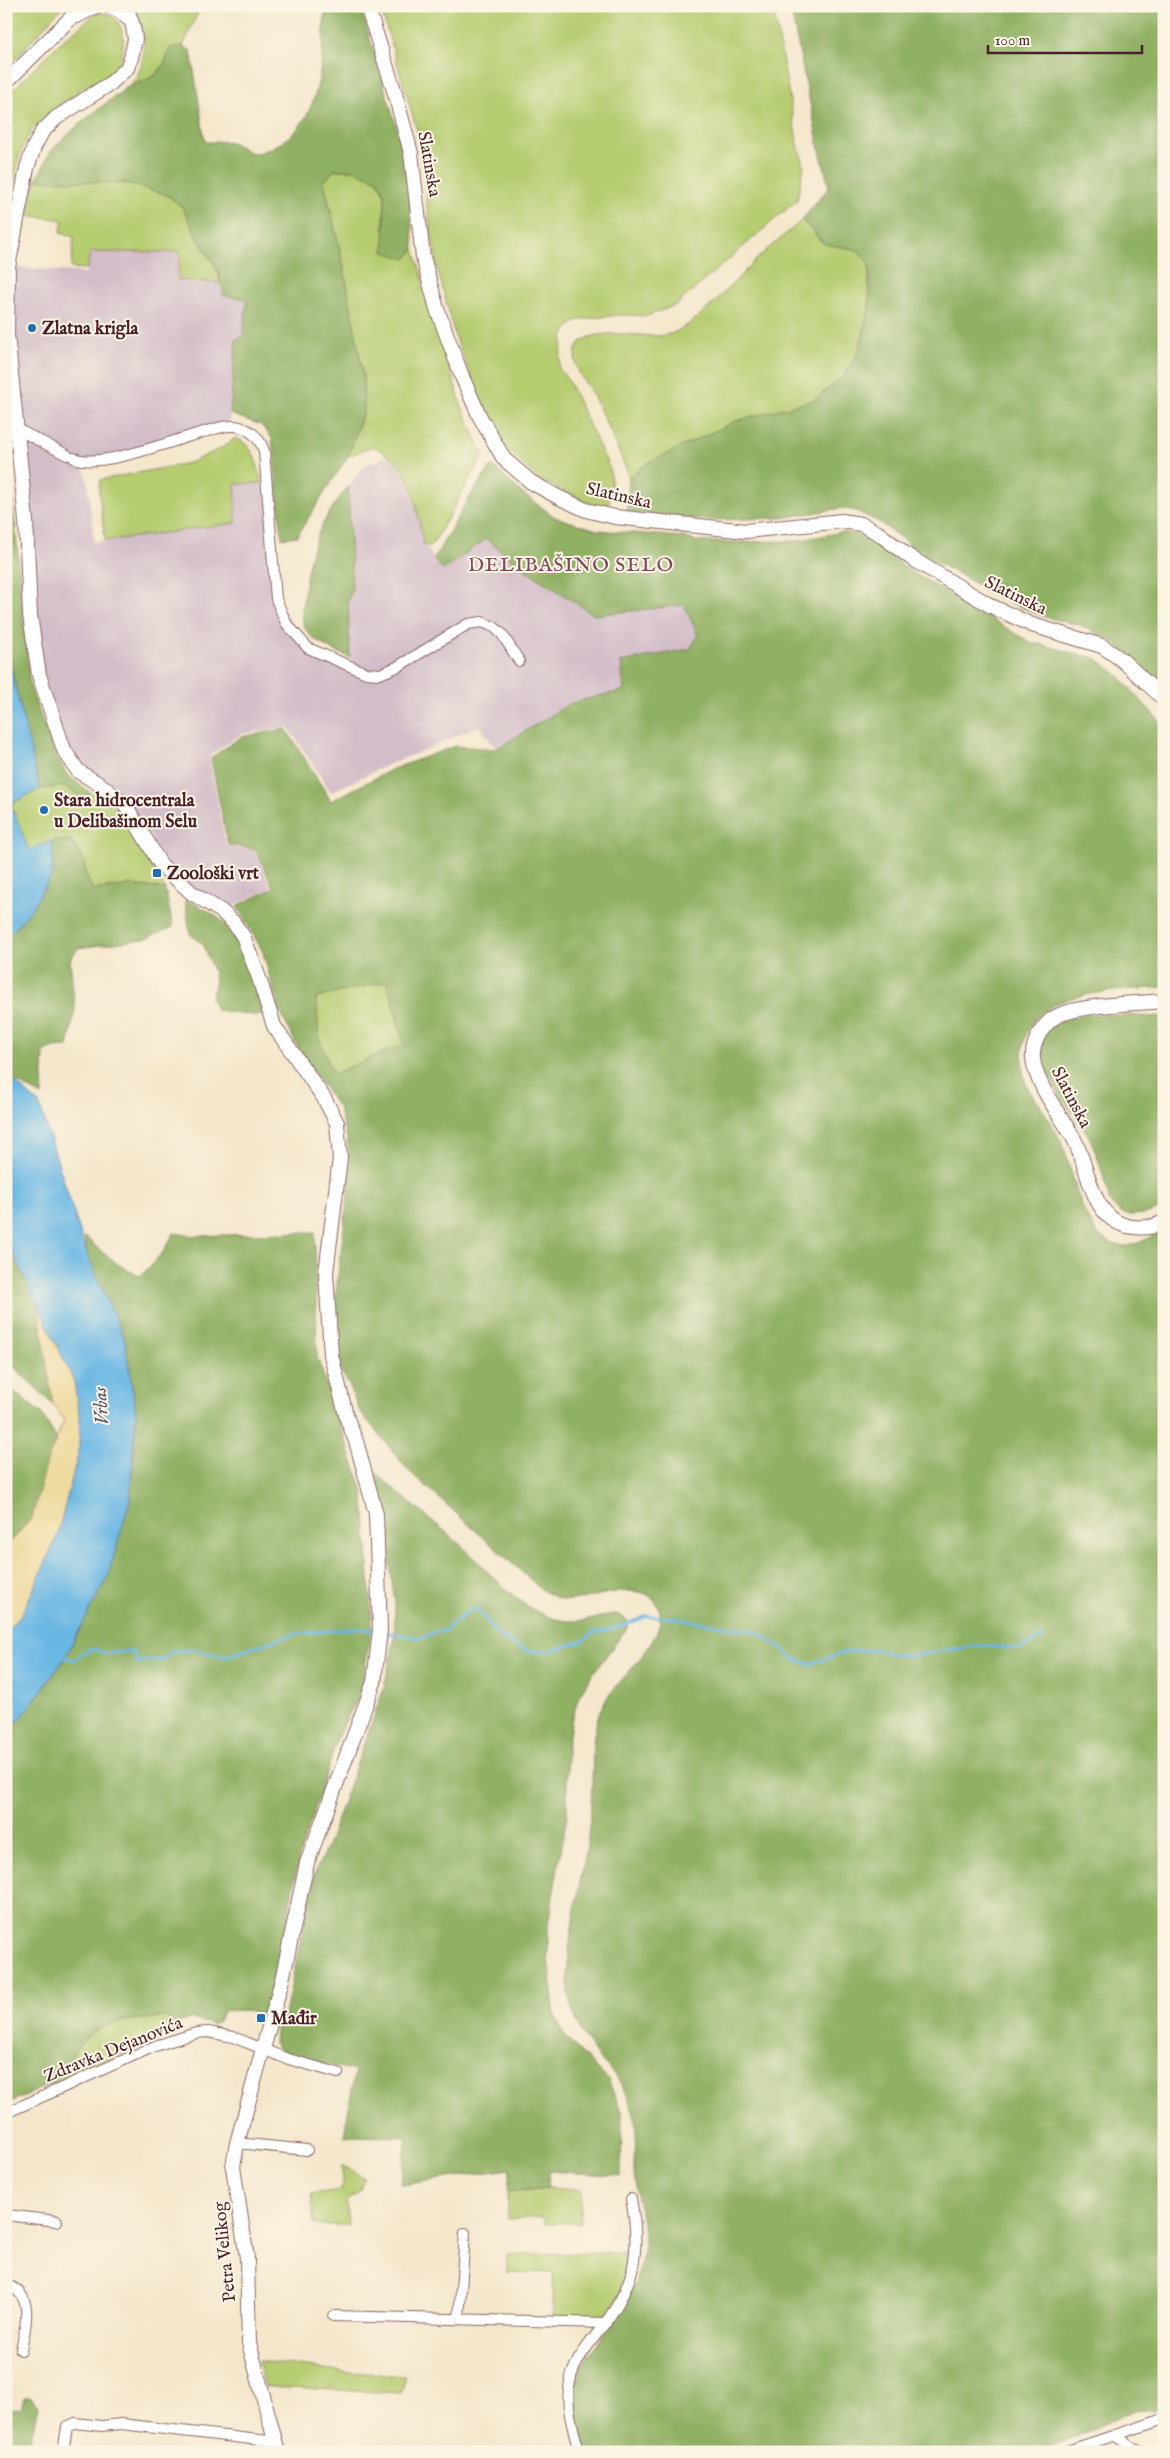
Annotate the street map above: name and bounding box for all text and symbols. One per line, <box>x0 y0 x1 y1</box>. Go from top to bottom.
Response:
scale bar <box>988 22 1141 54</box>
text: 100 m <box>995 31 1031 50</box>
street label: Slatinska <box>411 130 446 199</box>
place label: Zlatna krigla <box>42 318 140 341</box>
marker: Zlatna krigla <box>26 322 38 334</box>
street label: Slatinska <box>584 478 654 515</box>
district label: DELIBAŠINO SELO <box>468 553 674 578</box>
street label: Slatinska <box>981 571 1050 621</box>
place label: Stara hidrocentrala u Delibašinom Selu <box>54 790 198 834</box>
marker: Stara hidrocentrala u Delibašinom Selu <box>38 804 50 816</box>
place label: Zoološki vrt <box>167 863 260 886</box>
marker: Zoološki vrt <box>151 867 163 879</box>
street label: Slatinska <box>1045 1063 1096 1133</box>
water label: Vrbas <box>89 1385 115 1426</box>
place label: Mađir <box>271 2008 317 2031</box>
street label: Zdravka Dejanovića <box>41 2012 187 2089</box>
marker: Mađir <box>255 2012 267 2024</box>
street label: Petra Velikog <box>209 2200 242 2303</box>

